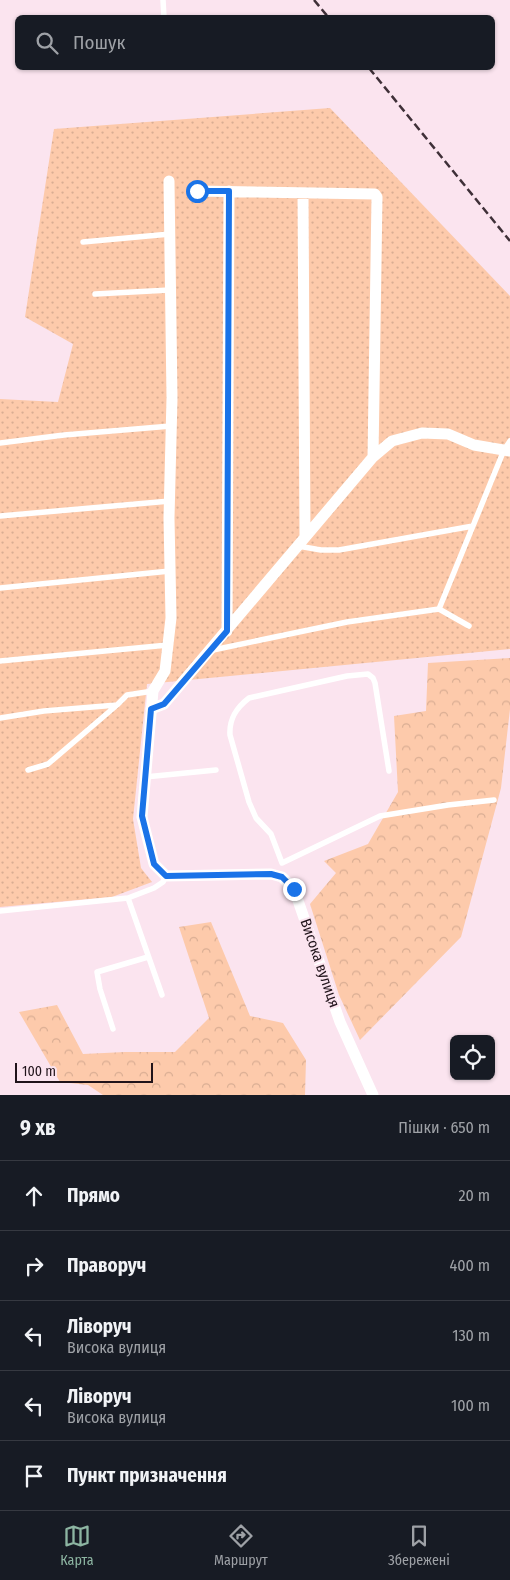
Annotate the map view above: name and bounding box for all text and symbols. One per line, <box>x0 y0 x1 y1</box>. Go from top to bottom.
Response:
search box <box>15 15 495 70</box>
icon: search <box>33 29 61 57</box>
text: Пошук <box>73 31 125 54</box>
route start <box>186 180 209 203</box>
route end <box>283 878 306 901</box>
street label: Висока вулиця <box>296 916 344 1010</box>
map controls <box>450 1035 495 1080</box>
button: locate <box>450 1035 495 1080</box>
scale bar <box>15 1060 152 1083</box>
text: 100 m <box>22 1063 56 1080</box>
text: 9 хв <box>20 1115 56 1141</box>
text: Пішки · 650 m <box>398 1118 490 1137</box>
icon: ahead <box>20 1182 48 1210</box>
text: Прямо <box>67 1184 120 1207</box>
text: 20 m <box>459 1186 490 1205</box>
icon: right <box>20 1252 48 1280</box>
text: Праворуч <box>67 1254 146 1277</box>
text: 400 m <box>450 1256 490 1275</box>
text: Ліворуч <box>67 1315 132 1338</box>
icon: left <box>20 1322 48 1350</box>
text: 130 m <box>452 1326 490 1345</box>
text: Висока вулиця <box>67 1338 166 1357</box>
text: Ліворуч <box>67 1385 132 1408</box>
icon: left <box>20 1392 48 1420</box>
text: 100 m <box>451 1396 490 1415</box>
text: Висока вулиця <box>67 1408 166 1427</box>
icon: arrive <box>20 1462 48 1490</box>
text: Пункт призначення <box>67 1464 227 1487</box>
tab: Карта <box>60 1522 94 1569</box>
tab: Маршрут <box>214 1522 268 1569</box>
tab: Збережені <box>388 1522 450 1569</box>

